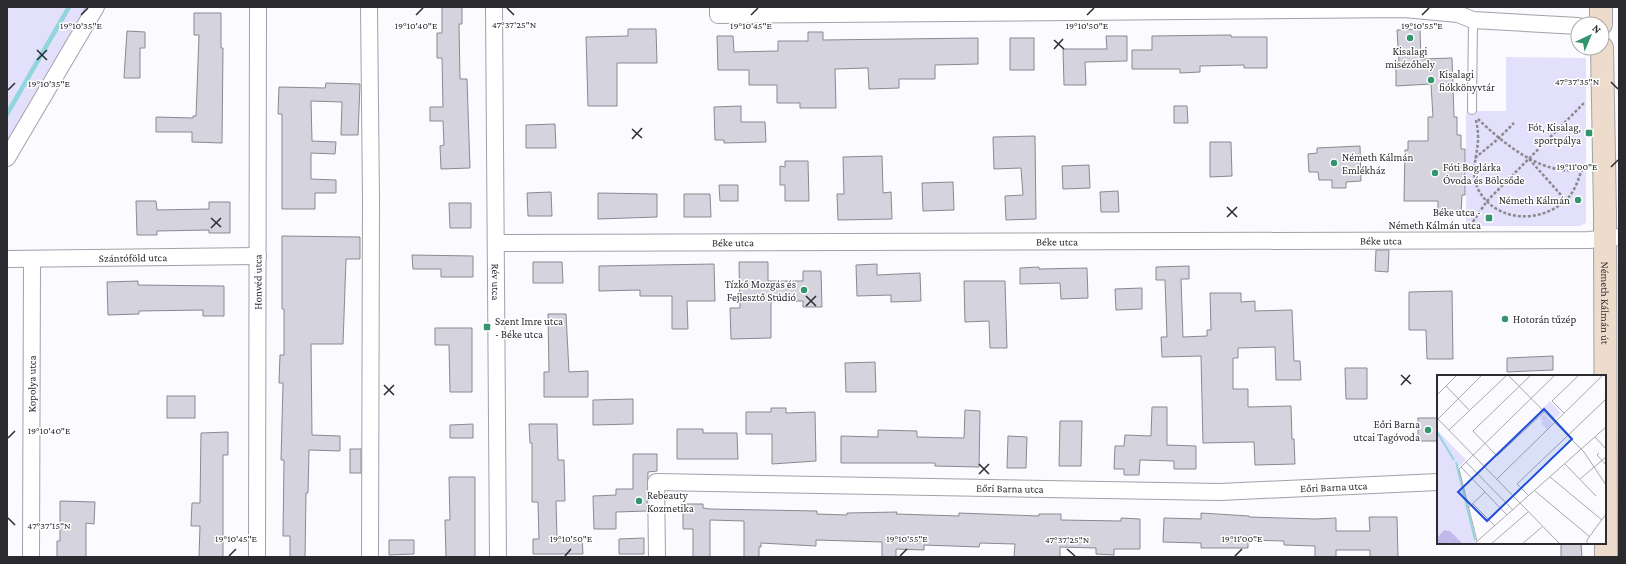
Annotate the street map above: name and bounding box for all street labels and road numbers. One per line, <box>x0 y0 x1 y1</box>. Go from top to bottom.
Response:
street label: Béke utca <box>1036 235 1078 248</box>
street label: Béke utca <box>1360 235 1402 247</box>
street label: Béke utca <box>712 236 754 248</box>
street label: Szántóföld utca <box>99 251 167 264</box>
street label: Honvéd utca <box>251 254 264 310</box>
street label: Németh Kálmán út <box>1599 261 1611 345</box>
street label: Rév utca <box>490 263 502 301</box>
street label: Kopolya utca <box>25 355 39 413</box>
street label: Eőri Barna utca <box>1300 479 1368 494</box>
street label: Eőri Barna utca <box>976 482 1044 495</box>

